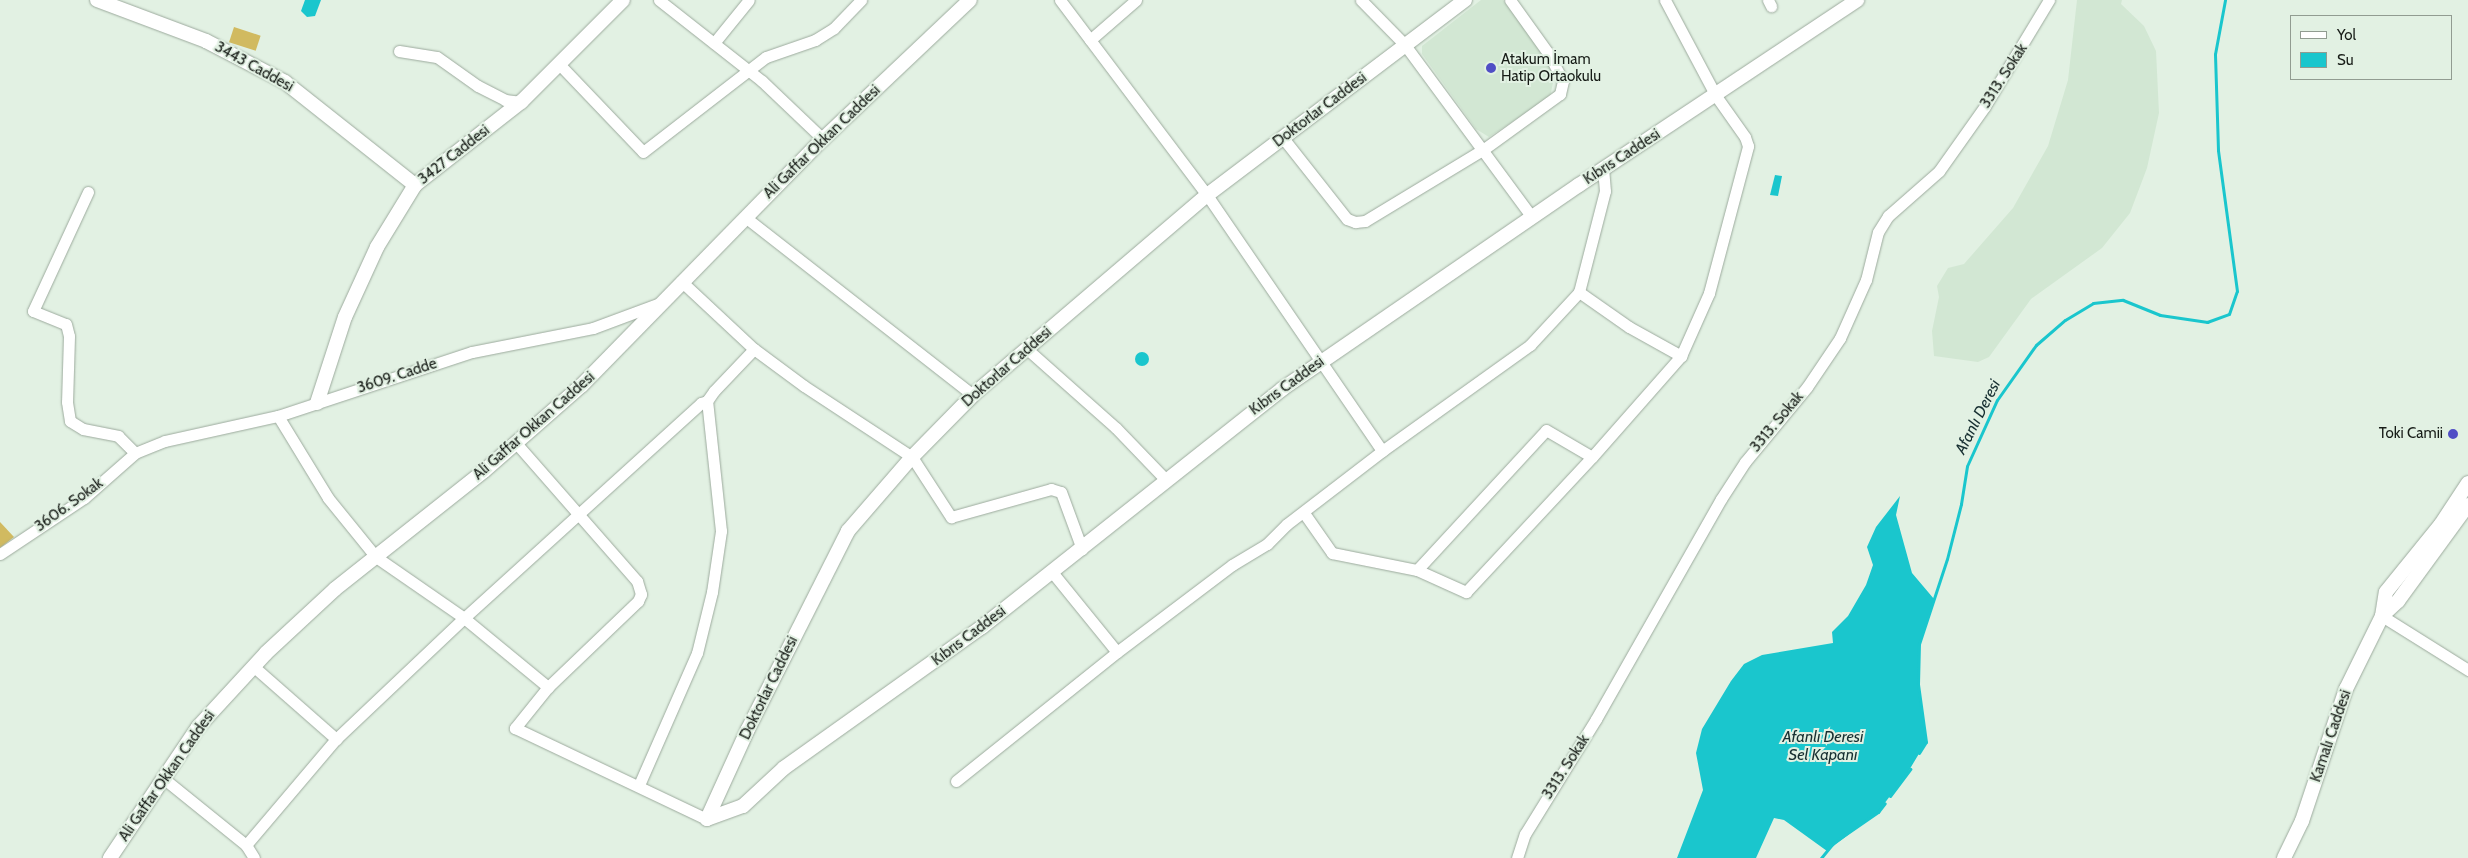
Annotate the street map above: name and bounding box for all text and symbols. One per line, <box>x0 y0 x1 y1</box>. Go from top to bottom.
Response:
legend <box>2290 15 2453 80</box>
text: Yol <box>2337 26 2356 44</box>
street label: 3443 Caddesi <box>212 38 296 96</box>
street label: 3313. Sokak <box>1976 40 2032 112</box>
place label: Atakum İmam Hatip Ortaokulu <box>1501 50 1601 85</box>
text: Su <box>2337 51 2354 69</box>
marker: Atakum İmam Hatip Ortaokulu <box>1485 62 1497 74</box>
street label: Doktorlar Caddesi <box>1270 69 1370 151</box>
street label: Ali Gaffar Okkan Caddesi <box>760 81 884 203</box>
street label: 3427 Caddesi <box>415 122 493 188</box>
street label: Kıbrıs Caddesi <box>1580 125 1664 189</box>
street label: Doktorlar Caddesi <box>959 323 1055 411</box>
street label: Kıbrıs Caddesi <box>1246 353 1328 419</box>
street label: 3609. Cadde <box>355 355 439 397</box>
street label: Ali Gaffar Okkan Caddesi <box>469 368 599 484</box>
water label: Afanlı Deresi <box>1951 377 2005 457</box>
street label: 3313. Sokak <box>1747 388 1807 456</box>
place label: Toki Camii <box>2379 425 2443 443</box>
marker: Toki Camii <box>2447 428 2459 440</box>
street label: 3606. Sokak <box>31 474 107 536</box>
street label: Kıbrıs Caddesi <box>928 602 1010 670</box>
street label: Doktorlar Caddesi <box>736 633 802 743</box>
street label: Kamalı Caddesi <box>2307 688 2355 784</box>
street label: Ali Gaffar Okkan Caddesi <box>115 707 219 845</box>
water label: Afanlı Deresi Sel Kapanı <box>1783 727 1863 765</box>
street label: 3313. Sokak <box>1538 731 1594 803</box>

